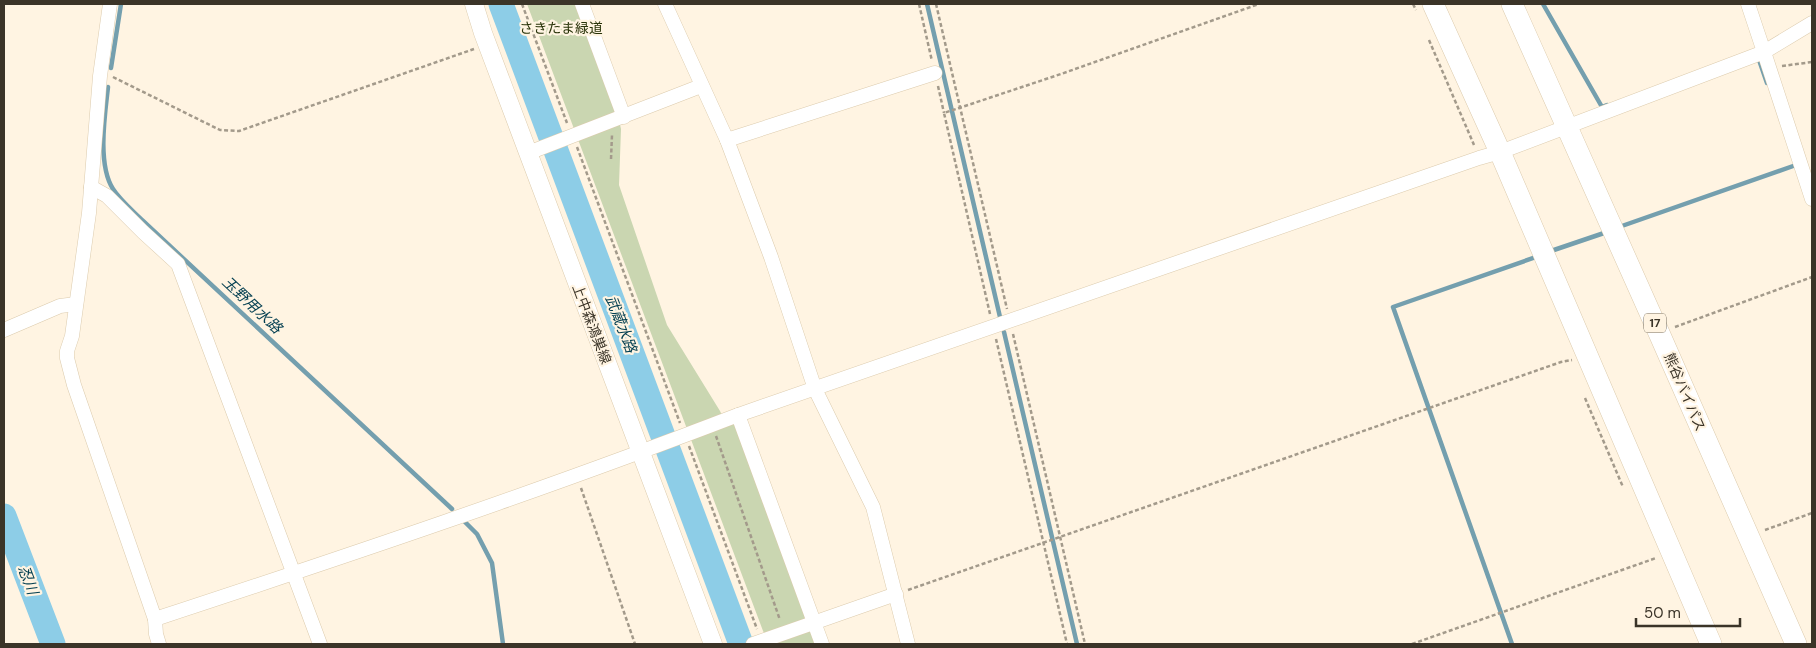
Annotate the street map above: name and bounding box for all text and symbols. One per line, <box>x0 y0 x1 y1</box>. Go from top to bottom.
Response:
park label: さきたま緑道 <box>519 19 603 37</box>
water label: 玉野用水路 <box>218 272 288 339</box>
street label: 上中森鴻巣線 <box>569 282 615 366</box>
water label: 武蔵水路 <box>601 292 642 357</box>
road number: 17 <box>1644 314 1666 332</box>
street label: 熊谷バイパス <box>1660 350 1710 434</box>
water label: 忍川 <box>13 562 43 599</box>
scale bar <box>1636 596 1740 628</box>
text: 50 m <box>1644 603 1681 623</box>

